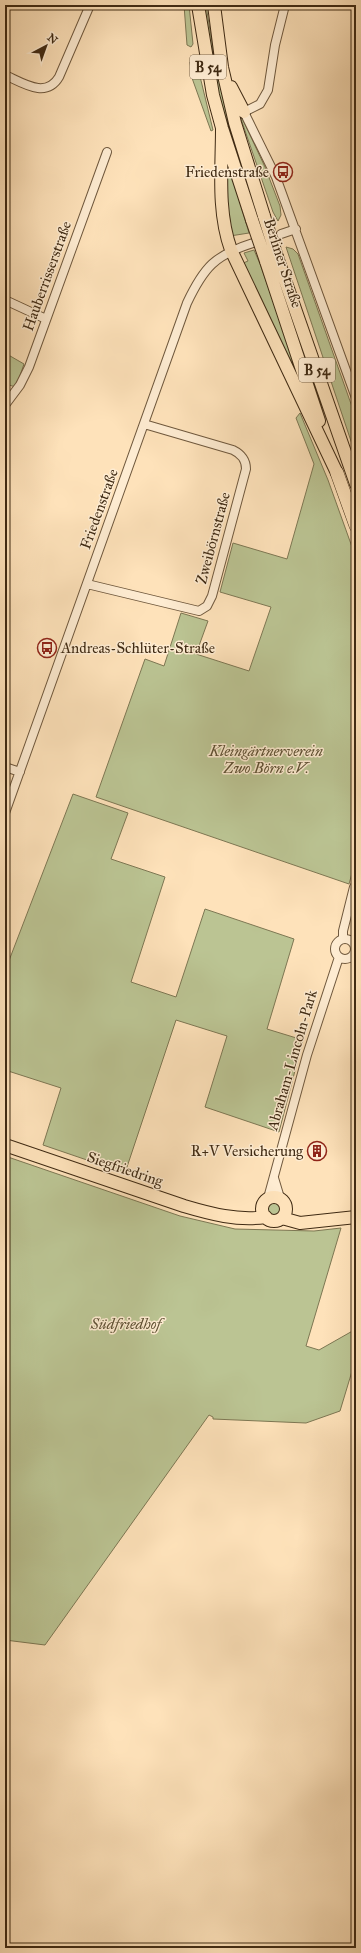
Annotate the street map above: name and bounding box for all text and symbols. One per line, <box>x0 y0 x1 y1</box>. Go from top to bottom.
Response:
north arrow <box>26 26 66 66</box>
text: N <box>44 31 61 47</box>
road number: B 54 <box>190 55 226 79</box>
bus stop icon: Friedenstraße <box>272 161 294 183</box>
place label: Friedenstraße <box>185 163 269 181</box>
street label: Berliner Straße <box>260 216 306 310</box>
street label: Hauberrisserstraße <box>19 219 75 333</box>
road number: B 54 <box>299 358 335 382</box>
street label: Friedenstraße <box>76 466 122 552</box>
street label: Zweibörnstraße <box>192 490 234 586</box>
bus stop icon: Andreas-Schlüter-Straße <box>36 637 58 659</box>
place label: Andreas-Schlüter-Straße <box>60 639 215 657</box>
park label: Kleingärtnerverein Zwo Börn e.V. <box>208 742 323 777</box>
street label: Abraham-Lincoln-Park <box>263 988 321 1133</box>
building icon: R+V Versicherung <box>306 1140 328 1162</box>
place label: R+V Versicherung <box>191 1142 304 1160</box>
street label: Siegfriedring <box>85 1148 166 1191</box>
park label: Südfriedhof <box>90 1315 165 1333</box>

